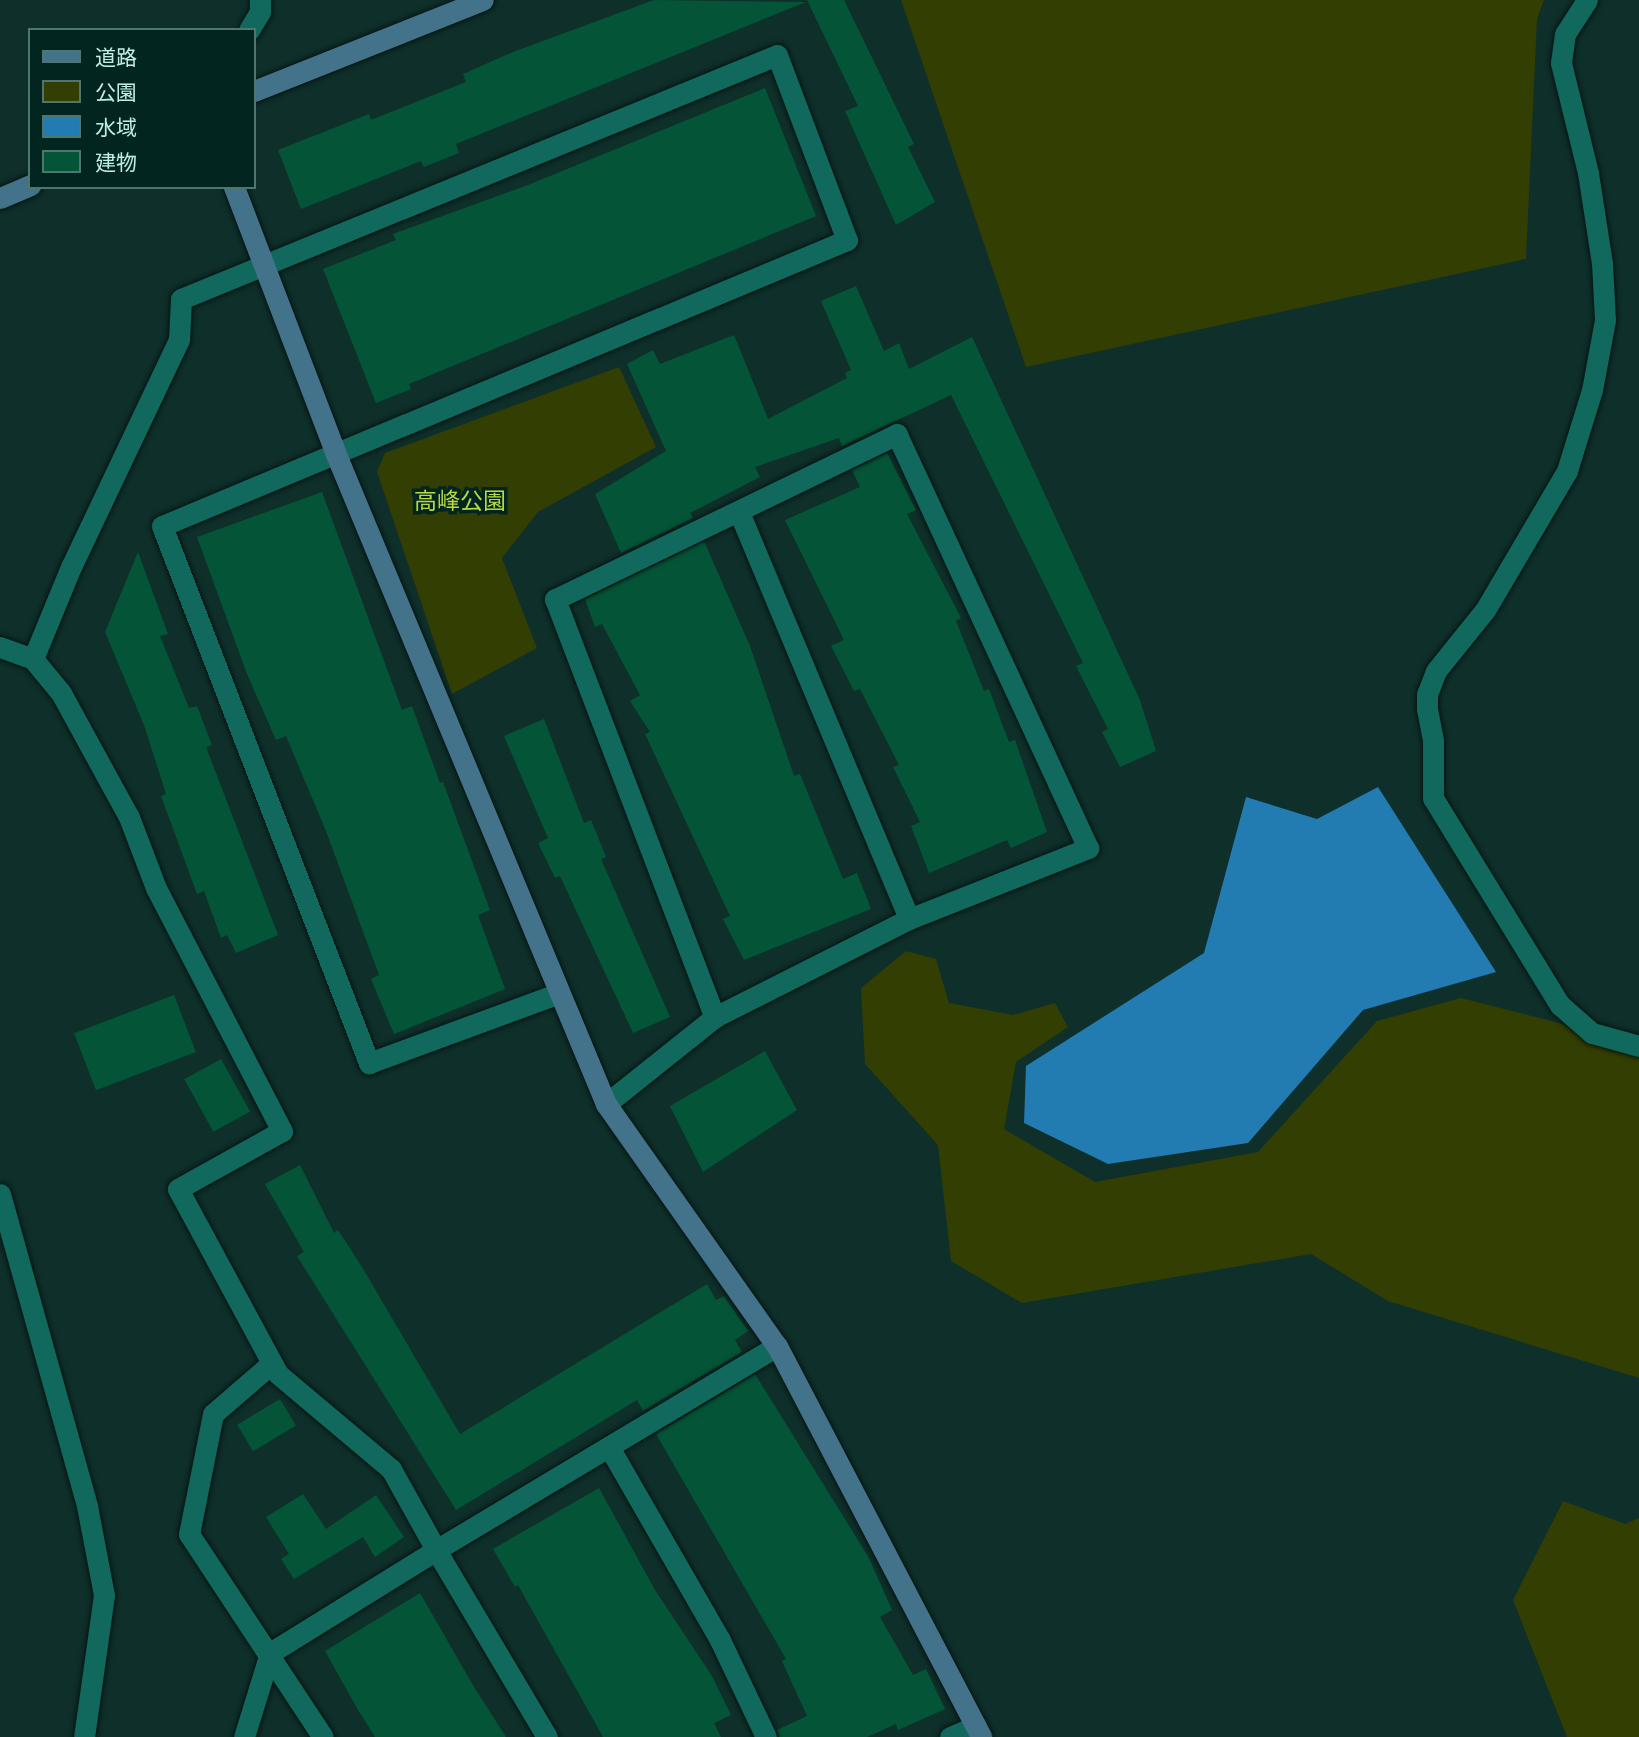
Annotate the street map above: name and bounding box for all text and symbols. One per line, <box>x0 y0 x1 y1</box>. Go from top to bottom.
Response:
legend <box>28 28 256 189</box>
text: 道路 <box>95 43 137 72</box>
text: 公園 <box>95 78 137 107</box>
text: 水域 <box>95 113 137 142</box>
text: 建物 <box>95 148 137 177</box>
park label: 高峰公園 <box>414 487 506 515</box>

